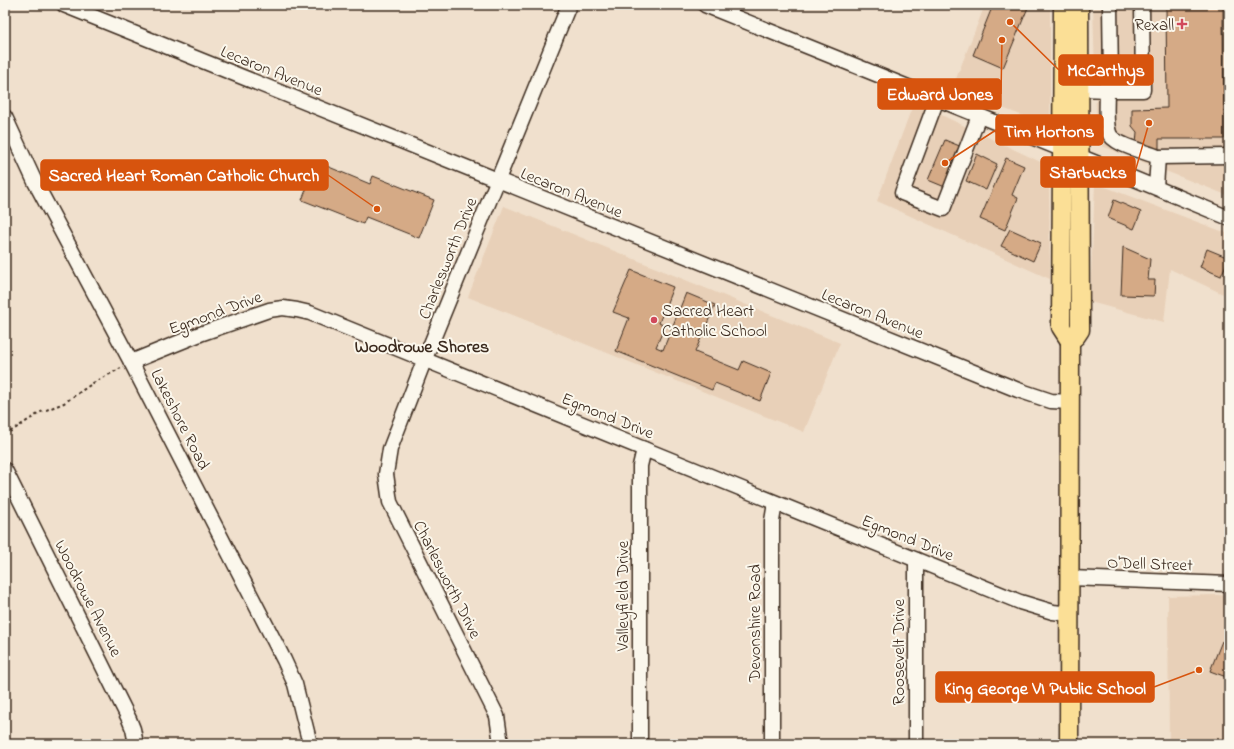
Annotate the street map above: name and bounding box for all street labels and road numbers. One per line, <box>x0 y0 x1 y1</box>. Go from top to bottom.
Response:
street label: Lecaron Avenue <box>217 40 327 103</box>
street label: Lecaron Avenue <box>517 162 627 225</box>
street label: Charlesworth Drive <box>413 193 484 323</box>
street label: Lecaron Avenue <box>818 283 928 346</box>
street label: Egmond Drive <box>165 285 267 344</box>
street label: Lakeshore Road <box>144 365 216 475</box>
street label: Egmond Drive <box>557 387 658 448</box>
street label: Egmond Drive <box>857 509 958 570</box>
street label: Charlesworth Drive <box>406 516 487 643</box>
street label: Woodrowe Avenue <box>47 536 128 662</box>
street label: Valleyfield Drive <box>611 540 637 652</box>
street label: O'Dell Street <box>1107 551 1194 578</box>
street label: Devonshire Road <box>743 564 768 683</box>
street label: Roosevelt Drive <box>887 598 912 705</box>

